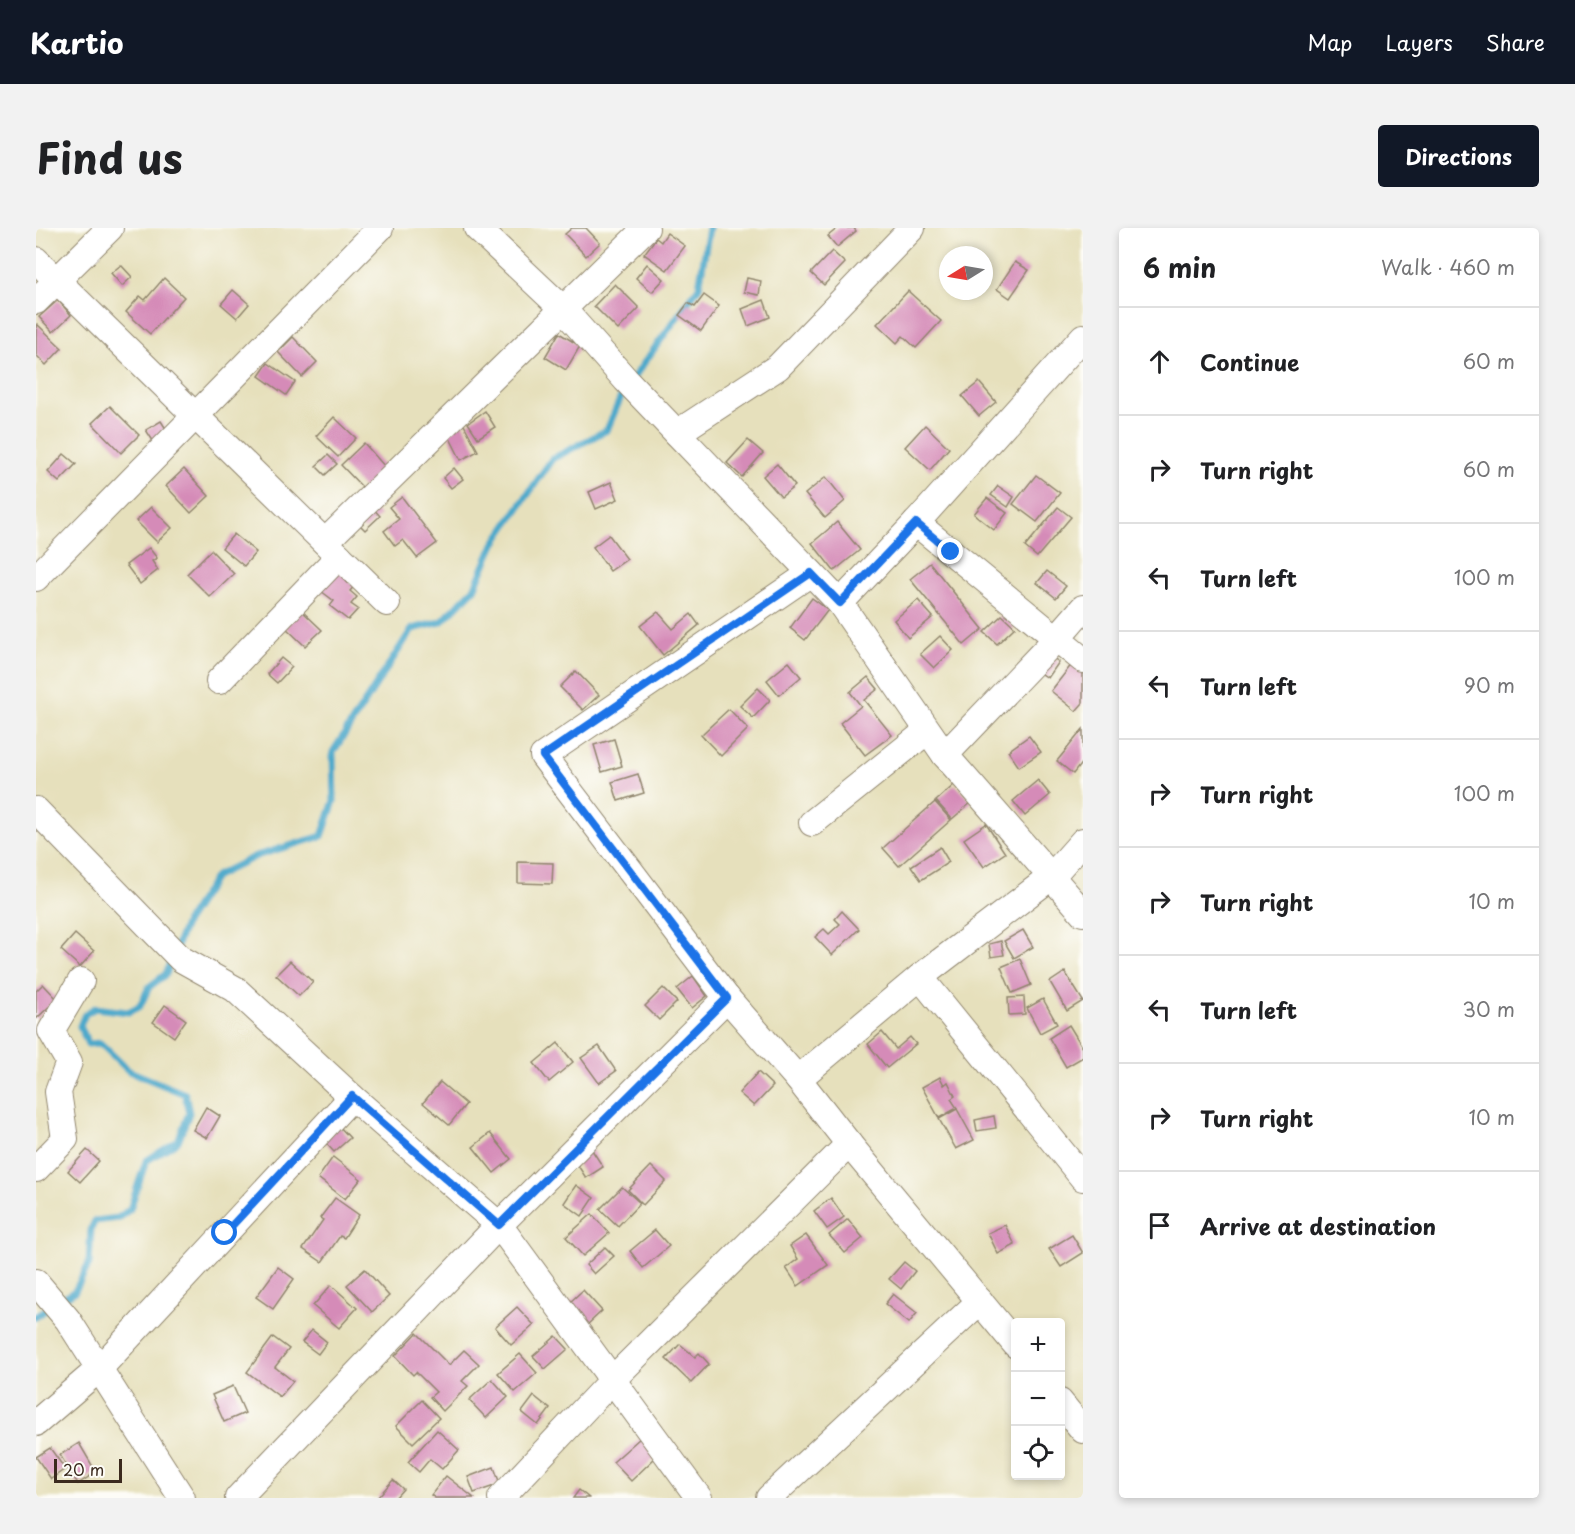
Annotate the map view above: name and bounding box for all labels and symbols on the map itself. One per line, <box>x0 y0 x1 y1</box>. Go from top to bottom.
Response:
north arrow <box>939 246 993 300</box>
route end <box>937 538 963 564</box>
route start <box>211 1219 237 1245</box>
scale bar <box>54 1456 122 1484</box>

